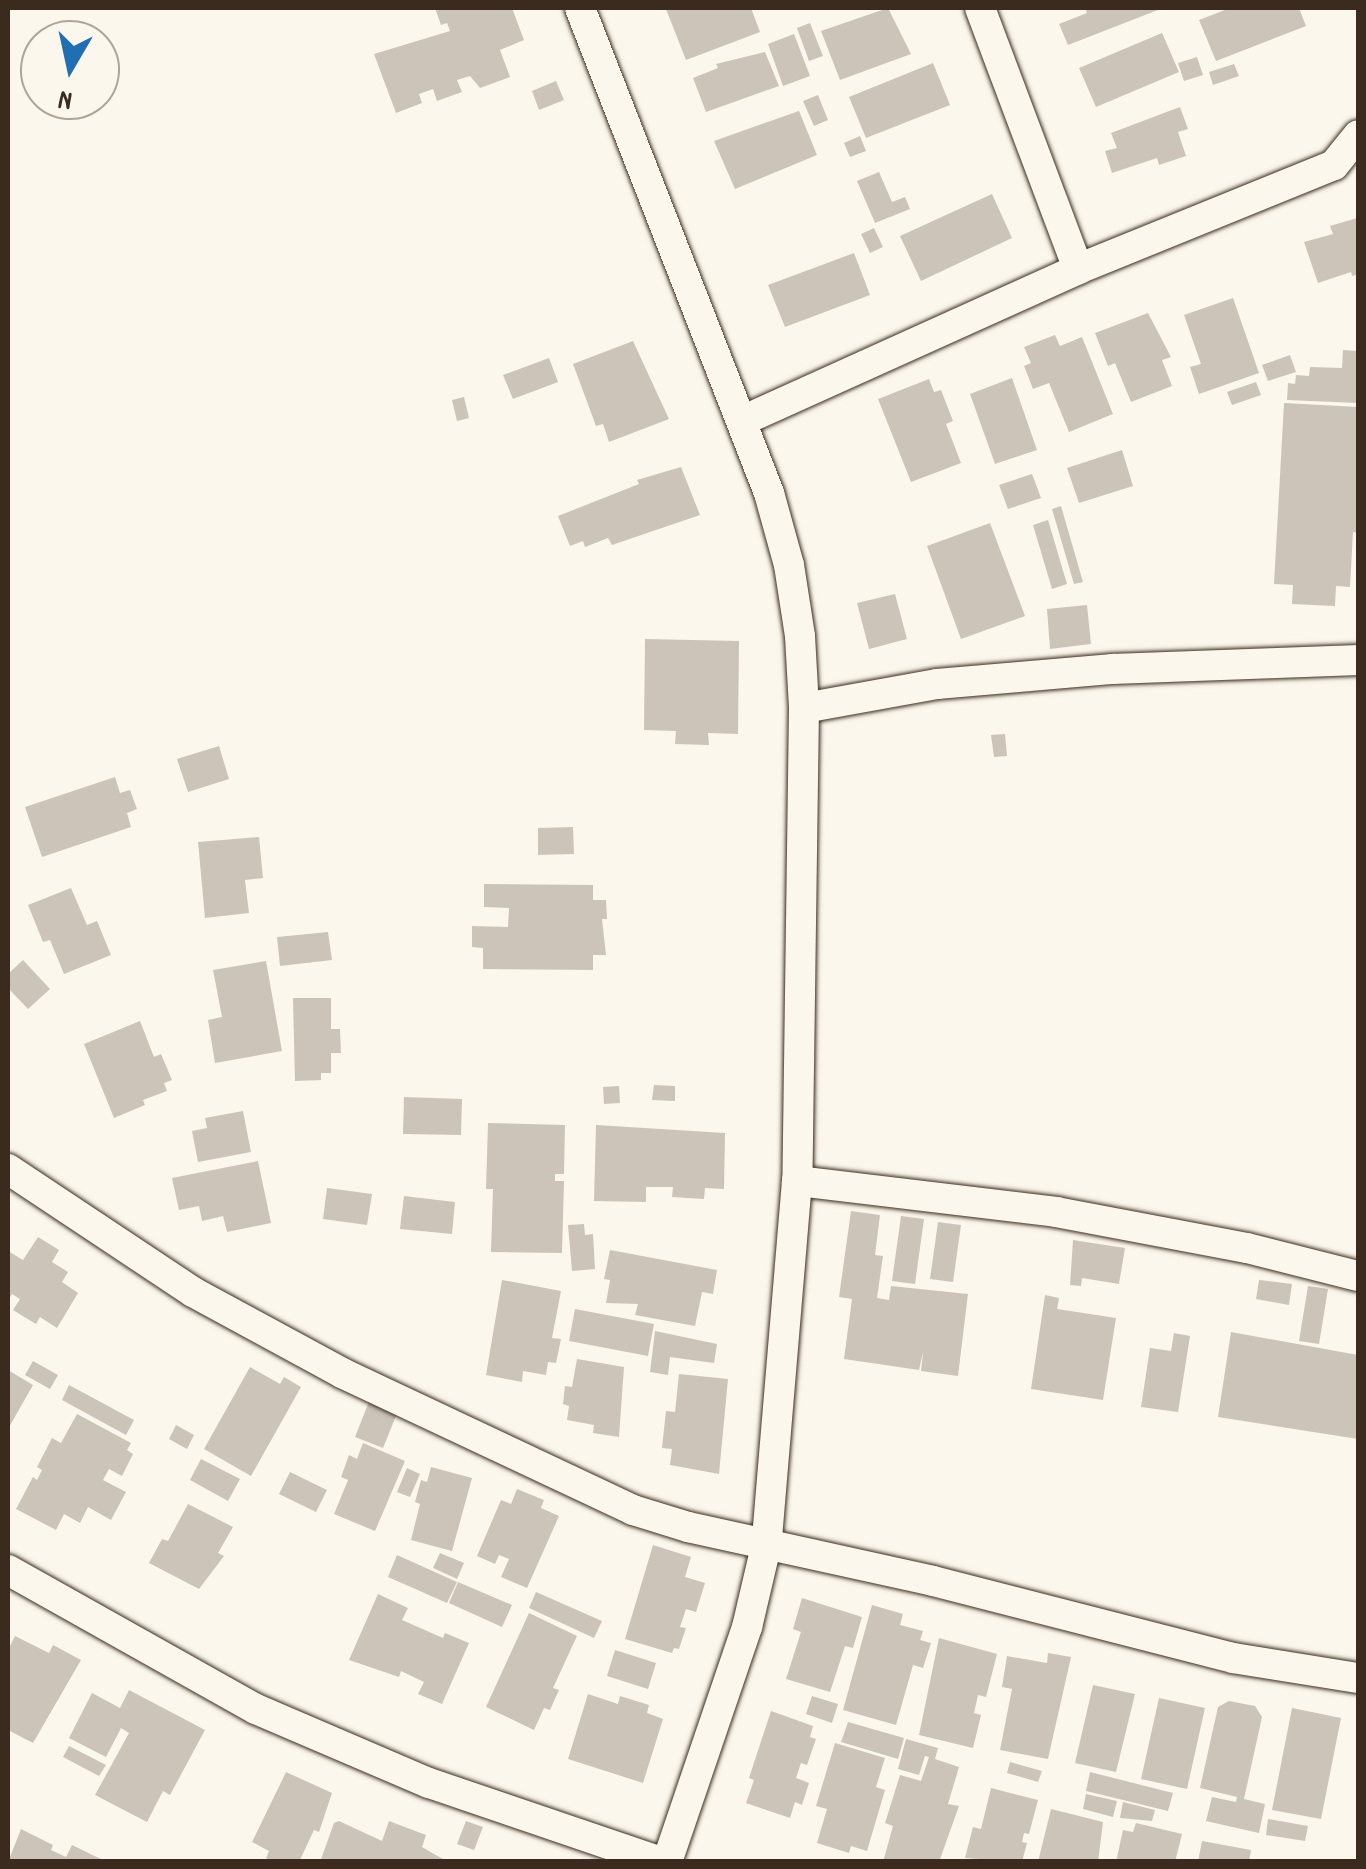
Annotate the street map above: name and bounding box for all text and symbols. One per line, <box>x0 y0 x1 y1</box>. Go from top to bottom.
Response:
north arrow <box>20 20 120 120</box>
text: N <box>56 77 76 118</box>

